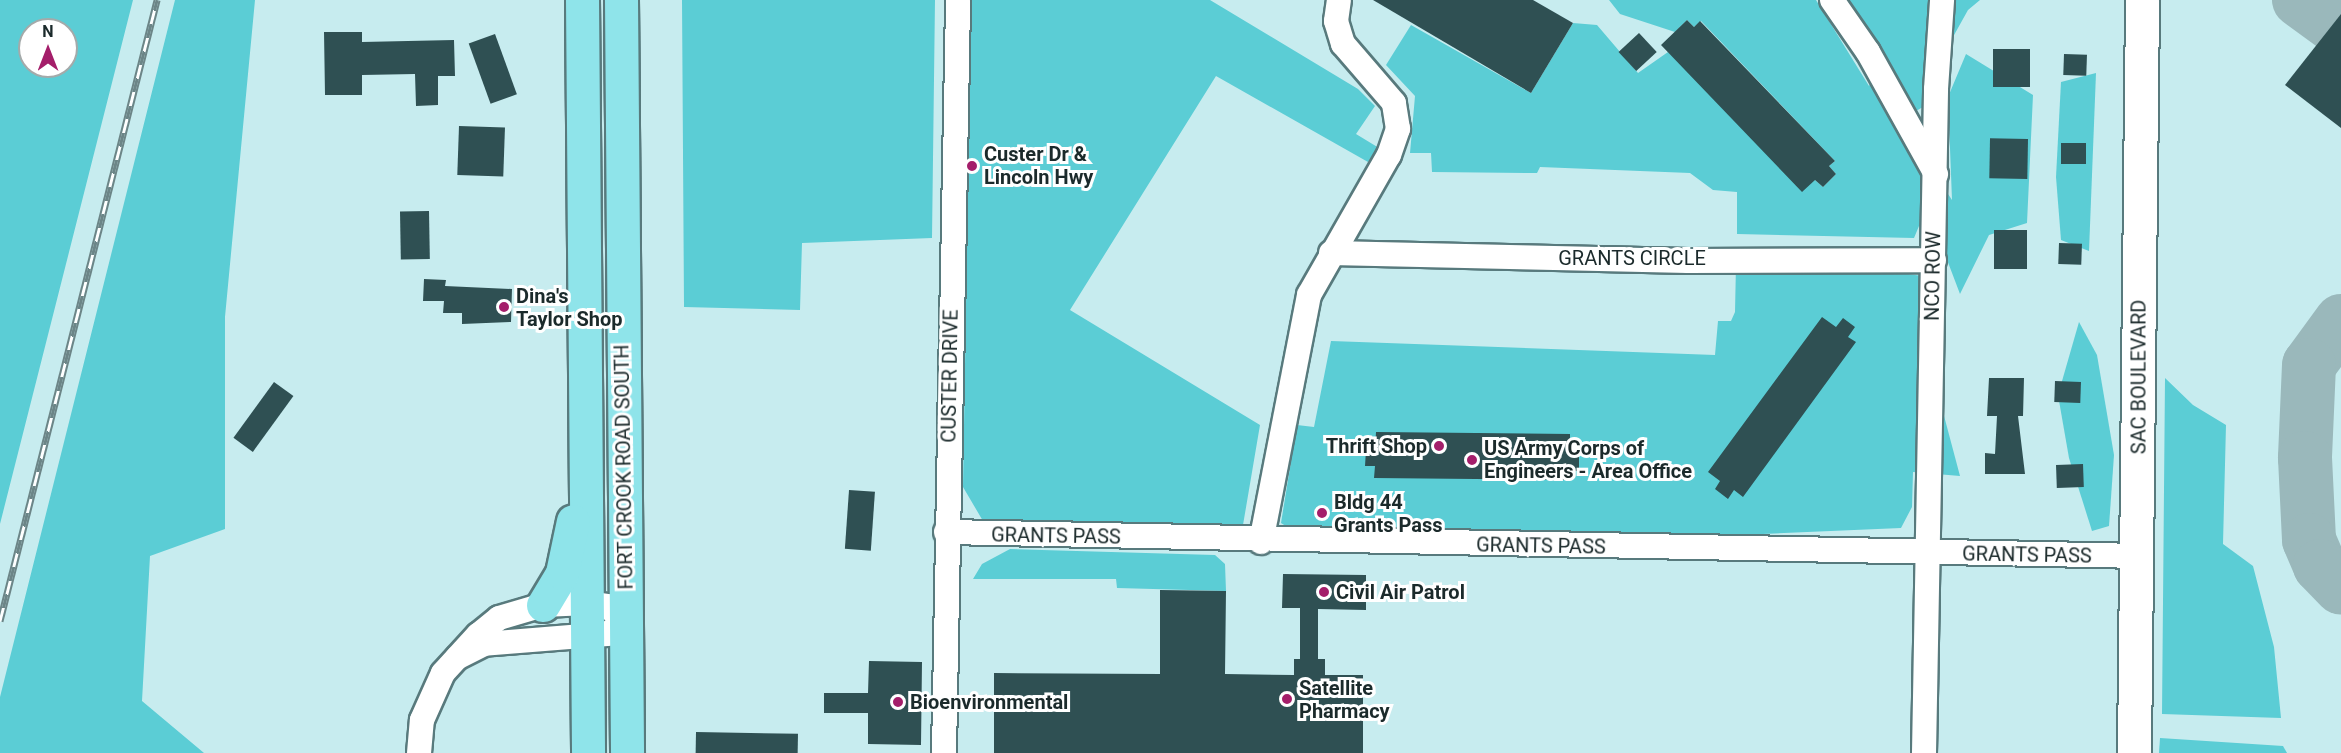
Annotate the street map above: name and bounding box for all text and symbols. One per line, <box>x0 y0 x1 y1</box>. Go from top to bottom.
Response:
north arrow <box>18 18 78 78</box>
text: N <box>42 22 54 41</box>
place label: Custer Dr & Lincoln Hwy <box>984 142 1093 189</box>
marker: Custer Dr & Lincoln Hwy <box>965 159 979 173</box>
street label: NCO ROW <box>1920 231 1946 321</box>
street label: GRANTS CIRCLE <box>1558 246 1706 270</box>
place label: Dina's Taylor Shop <box>516 284 622 331</box>
marker: Dina's Taylor Shop <box>497 300 511 314</box>
street label: SAC BOULEVARD <box>2127 300 2151 454</box>
street label: CUSTER DRIVE <box>937 309 963 443</box>
street label: FORT CROOK ROAD SOUTH <box>610 344 638 590</box>
place label: Thrift Shop <box>1326 434 1427 458</box>
place label: US Army Corps of Engineers - Area Office <box>1484 436 1692 483</box>
marker: Thrift Shop <box>1432 439 1446 453</box>
marker: US Army Corps of Engineers - Area Office <box>1465 453 1479 467</box>
place label: Bldg 44 Grants Pass <box>1334 490 1443 537</box>
marker: Bldg 44 Grants Pass <box>1315 506 1329 520</box>
street label: GRANTS PASS <box>991 523 1121 549</box>
street label: GRANTS PASS <box>1476 533 1606 559</box>
street label: GRANTS PASS <box>1962 542 2092 568</box>
place label: Civil Air Patrol <box>1336 580 1465 604</box>
marker: Civil Air Patrol <box>1317 585 1331 599</box>
place label: Satellite Pharmacy <box>1299 676 1390 723</box>
place label: Bioenvironmental <box>910 690 1068 714</box>
marker: Satellite Pharmacy <box>1280 692 1294 706</box>
marker: Bioenvironmental <box>891 695 905 709</box>

